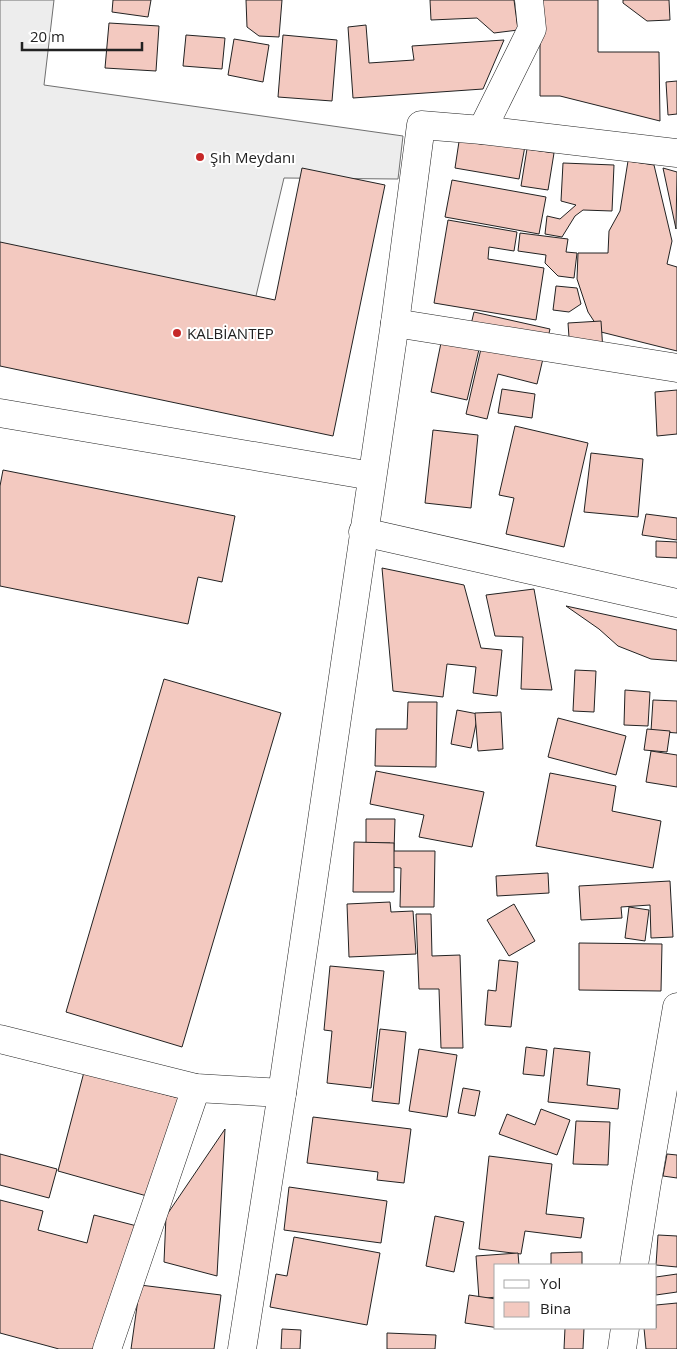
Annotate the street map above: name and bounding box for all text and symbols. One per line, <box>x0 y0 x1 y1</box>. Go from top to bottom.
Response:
scale bar <box>22 20 142 52</box>
text: 20 m <box>30 26 65 46</box>
place label: Şıh Meydanı <box>210 147 295 167</box>
marker: Şıh Meydanı <box>194 151 206 163</box>
place label: KALBİANTEP <box>187 323 274 343</box>
marker: KALBİANTEP <box>171 327 183 339</box>
legend <box>494 1264 657 1329</box>
text: Yol <box>540 1273 561 1293</box>
text: Bina <box>540 1298 571 1318</box>

